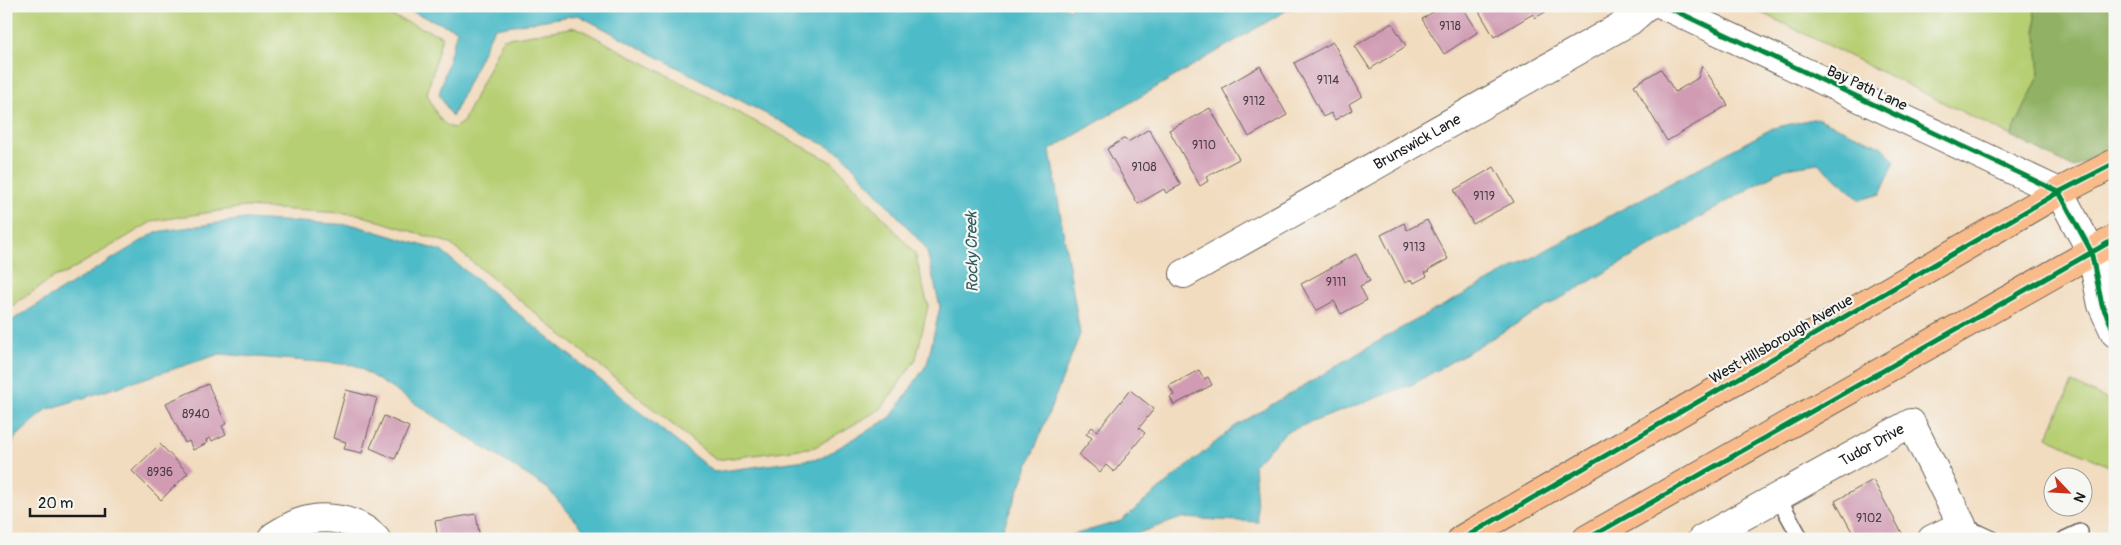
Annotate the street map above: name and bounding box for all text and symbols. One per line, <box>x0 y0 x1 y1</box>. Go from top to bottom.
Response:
house number: 9118 <box>1439 19 1461 34</box>
street label: Bay Path Lane <box>1824 62 1911 116</box>
house number: 9114 <box>1317 73 1339 88</box>
house number: 9112 <box>1243 94 1265 109</box>
street label: Brunswick Lane <box>1370 110 1465 174</box>
house number: 9110 <box>1192 138 1216 153</box>
house number: 9108 <box>1131 160 1157 175</box>
house number: 9119 <box>1473 189 1495 204</box>
water label: Rocky Creek <box>961 210 983 292</box>
house number: 9113 <box>1403 240 1425 255</box>
house number: 9111 <box>1326 275 1346 290</box>
street label: West Hillsborough Avenue <box>1706 290 1857 388</box>
house number: 8940 <box>182 407 210 422</box>
street label: Tudor Drive <box>1836 419 1908 471</box>
house number: 8936 <box>147 465 173 480</box>
north arrow <box>2044 468 2094 518</box>
scale bar <box>30 485 105 517</box>
text: N <box>2070 489 2089 505</box>
text: 20 m <box>38 494 73 513</box>
house number: 9102 <box>1856 511 1882 526</box>

